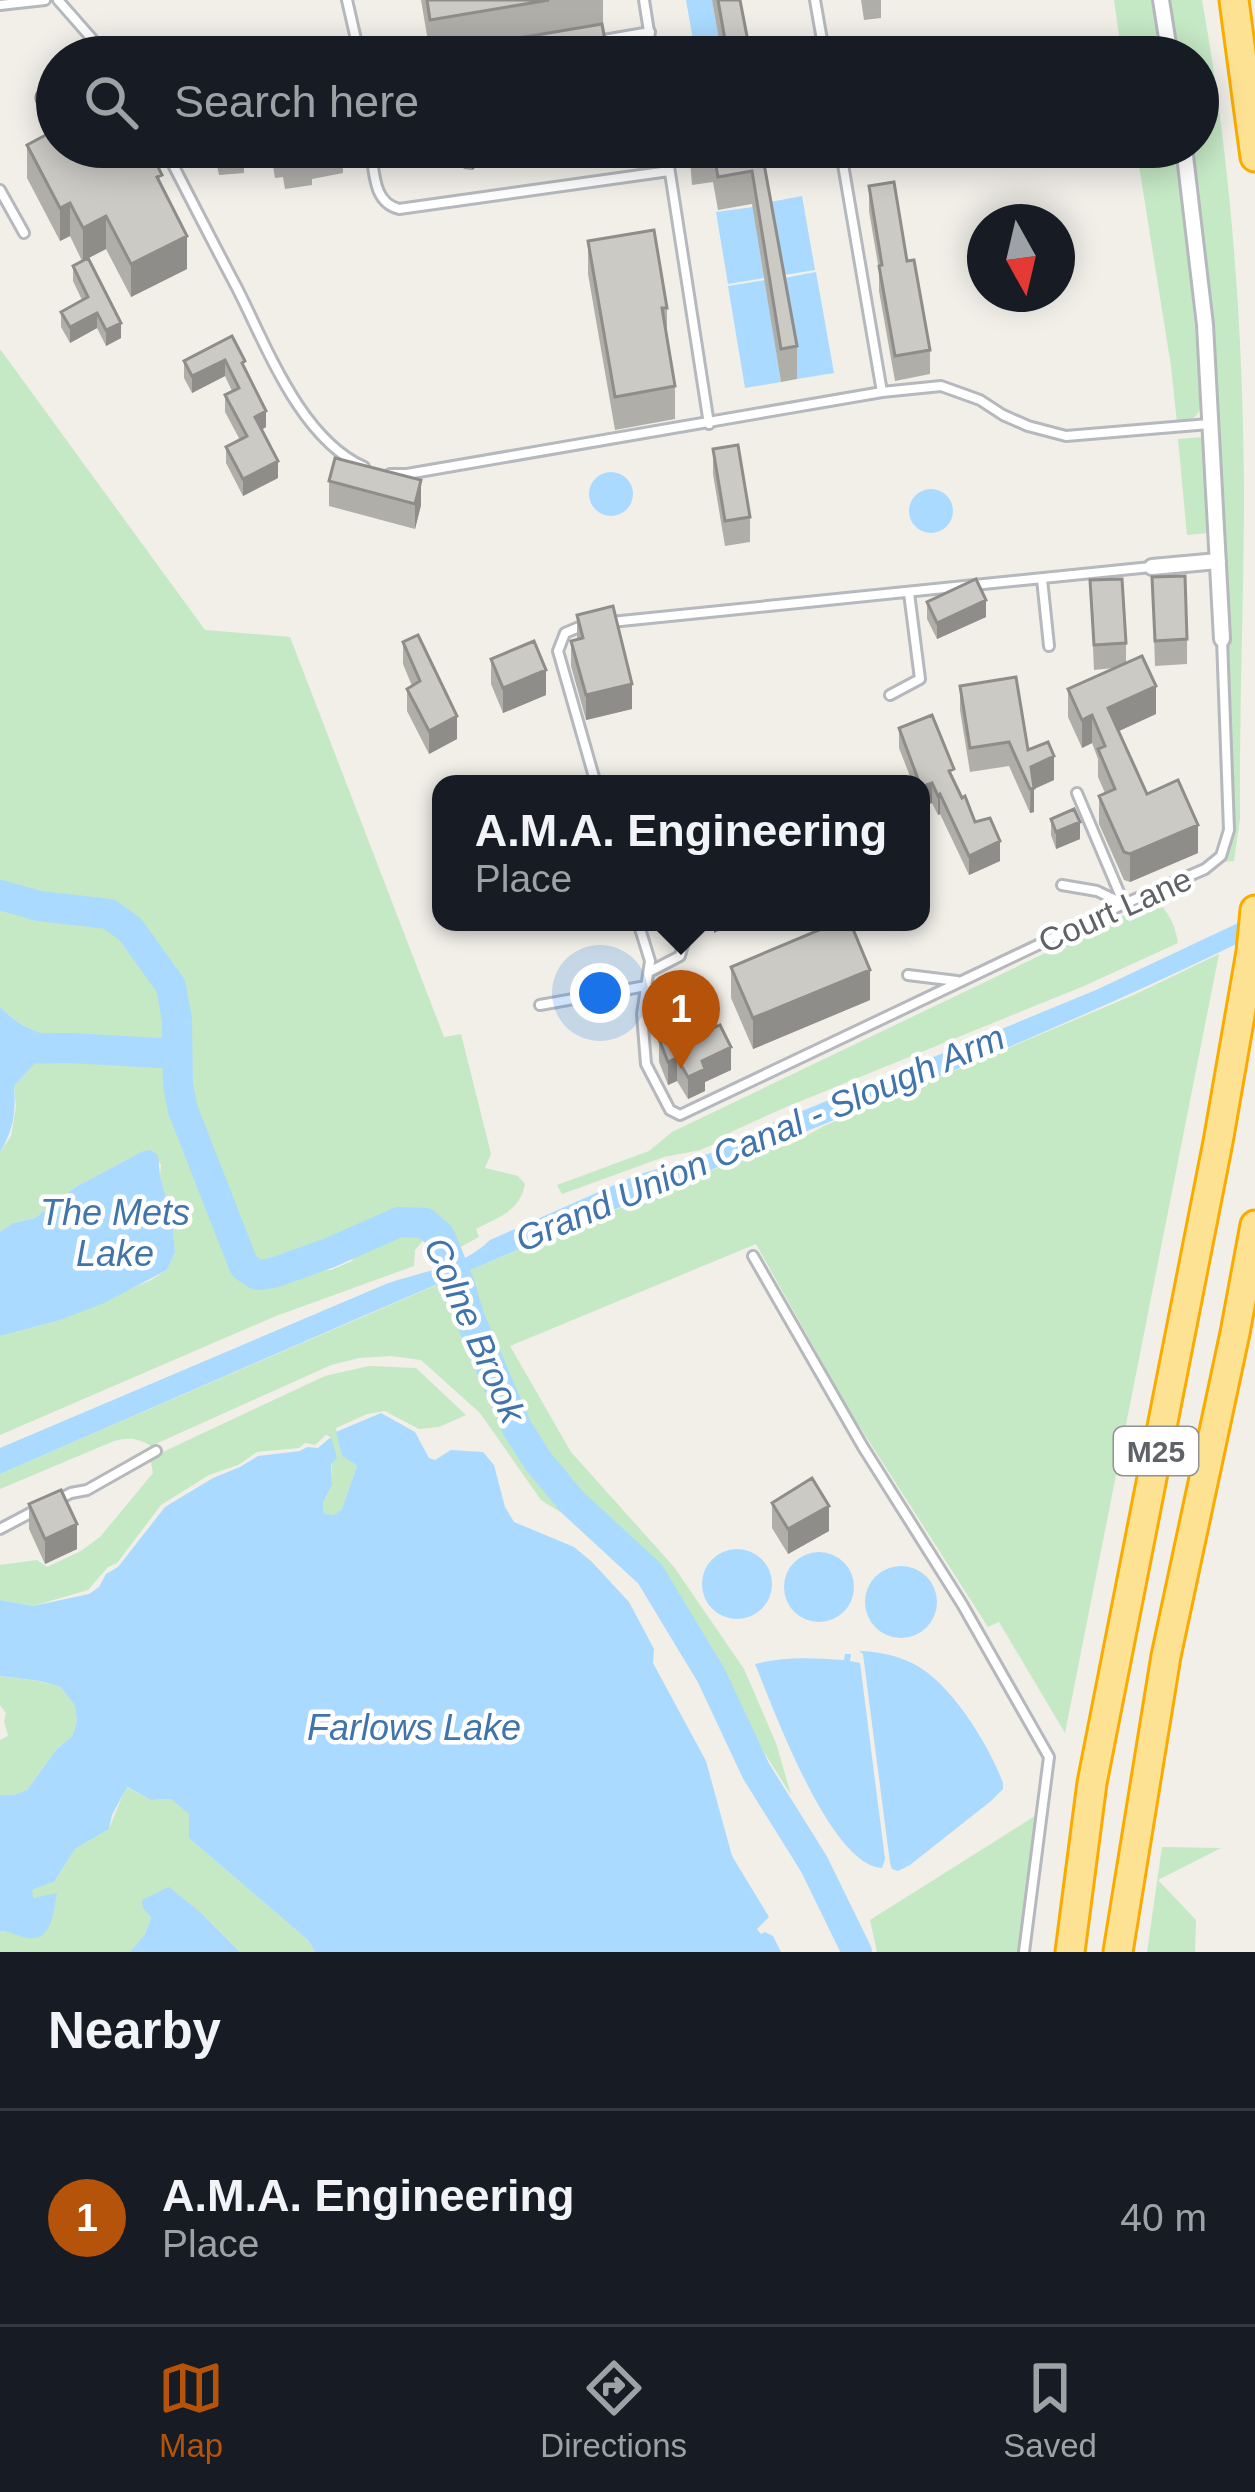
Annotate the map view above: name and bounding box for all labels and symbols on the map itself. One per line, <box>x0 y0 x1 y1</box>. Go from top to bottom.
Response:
north arrow <box>967 204 1075 312</box>
street label: Court Lane <box>1033 860 1197 960</box>
your location <box>570 963 630 1023</box>
pin: 1 <box>642 970 720 1069</box>
water label: Grand Union Canal - Slough Arm <box>509 1016 1011 1260</box>
water label: The Mets Lake <box>40 1192 190 1274</box>
water label: Colne Brook <box>416 1231 535 1431</box>
road number: M25 <box>1114 1427 1198 1475</box>
water label: Farlows Lake <box>307 1707 521 1748</box>

